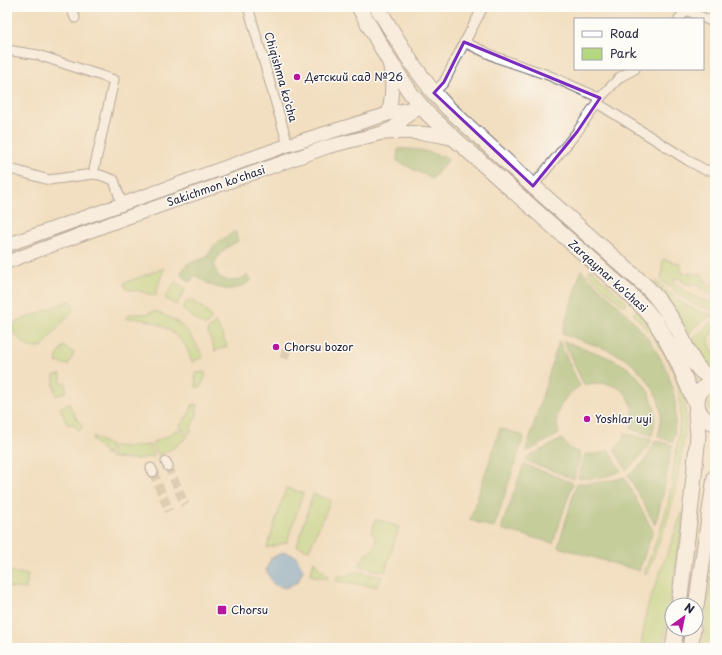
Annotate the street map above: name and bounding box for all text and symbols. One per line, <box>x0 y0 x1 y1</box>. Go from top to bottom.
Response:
legend <box>574 18 704 70</box>
text: Road <box>610 24 639 42</box>
street label: Chiqishma ko'cha <box>260 30 303 124</box>
text: Park <box>610 44 637 62</box>
place label: Детский сад №26 <box>304 68 403 85</box>
marker: Детский сад №26 <box>292 72 302 82</box>
street label: Sakichmon ko'chasi <box>164 161 267 210</box>
street label: Zarqaynar ko'chasi <box>565 235 652 316</box>
place label: Chorsu bozor <box>284 338 354 355</box>
marker: Chorsu bozor <box>271 342 281 352</box>
place label: Yoshlar uyi <box>595 410 652 427</box>
marker: Yoshlar uyi <box>582 414 592 424</box>
north arrow <box>664 597 704 637</box>
text: N <box>681 599 698 618</box>
place label: Chorsu <box>231 601 268 618</box>
marker: Chorsu <box>216 604 228 616</box>

